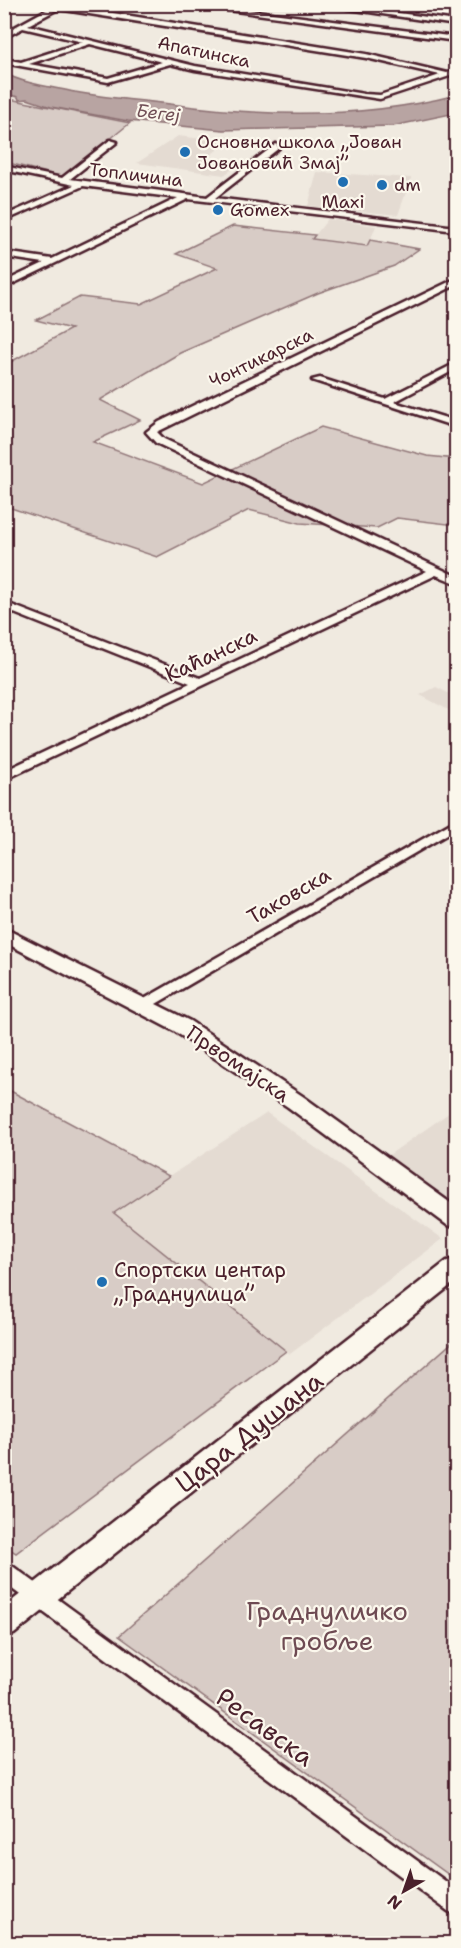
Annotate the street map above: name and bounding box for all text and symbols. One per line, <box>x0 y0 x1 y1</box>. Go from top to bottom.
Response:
street label: Апатинска <box>155 30 253 74</box>
water label: Бегеј <box>135 98 182 128</box>
place label: Основна школа „Јован Јовановић Змај” <box>197 130 402 175</box>
marker: Основна школа „Јован Јовановић Змај” <box>178 145 192 159</box>
street label: Топличина <box>88 157 184 193</box>
place label: dm <box>394 173 421 197</box>
marker: Maxi <box>336 175 350 189</box>
marker: dm <box>375 178 389 192</box>
place label: Maxi <box>321 190 365 214</box>
place label: Gomex <box>230 198 290 222</box>
marker: Gomex <box>211 203 225 217</box>
street label: Чонтикарска <box>205 323 317 393</box>
street label: Каћанска <box>160 621 262 689</box>
street label: Таковска <box>242 861 336 931</box>
street label: Првомајска <box>181 1019 295 1109</box>
place label: Спортски центар „Граднулица” <box>113 1256 286 1308</box>
marker: Спортски центар „Граднулица” <box>95 1275 109 1289</box>
street label: Цара Душана <box>167 1363 330 1501</box>
park label: Граднуличко гробље <box>246 1593 408 1658</box>
street label: Ресавска <box>209 1679 321 1774</box>
north arrow <box>374 1861 434 1921</box>
text: N <box>383 1890 406 1914</box>

